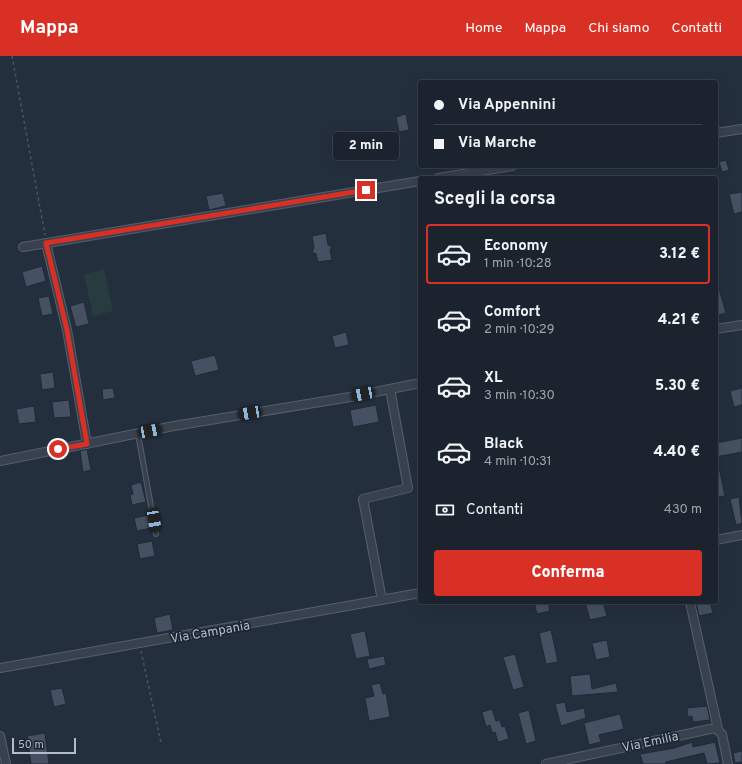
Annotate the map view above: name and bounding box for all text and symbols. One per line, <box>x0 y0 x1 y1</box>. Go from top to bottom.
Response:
text: Mappa <box>20 16 79 40</box>
text: Home <box>465 20 502 37</box>
text: Mappa <box>524 20 566 37</box>
text: Chi siamo <box>588 20 650 37</box>
text: Contatti <box>672 20 722 37</box>
text: Via Appennini <box>458 96 556 115</box>
callout: 2 min <box>333 132 399 160</box>
text: Via Marche <box>458 134 536 153</box>
text: 2 min <box>349 138 383 154</box>
route end <box>357 181 375 199</box>
text: Scegli la corsa <box>434 188 556 211</box>
icon: car <box>436 236 472 272</box>
text: Economy <box>484 237 548 256</box>
text: 3.12 € <box>659 245 700 264</box>
text: 1 min · 10:28 <box>484 256 552 272</box>
icon: car <box>436 302 472 338</box>
text: Comfort <box>484 303 541 322</box>
text: 4.21 € <box>658 311 700 330</box>
text: 2 min · 10:29 <box>484 322 555 338</box>
icon: car <box>436 368 472 404</box>
text: XL <box>484 369 502 388</box>
text: 5.30 € <box>655 377 700 396</box>
car <box>350 386 376 402</box>
text: 3 min · 10:30 <box>484 388 555 404</box>
car <box>237 405 263 421</box>
car <box>137 423 163 439</box>
icon: car <box>436 434 472 470</box>
text: Black <box>484 435 524 454</box>
route start <box>49 440 67 458</box>
text: 4.40 € <box>653 443 700 462</box>
text: 4 min · 10:31 <box>484 454 552 470</box>
icon: cash <box>434 499 456 521</box>
text: Contanti <box>466 501 523 520</box>
text: 430 m <box>664 502 702 518</box>
car <box>146 507 162 533</box>
button: Conferma <box>434 550 702 596</box>
street label: Via Campania <box>169 618 251 648</box>
street label: Via Emilia <box>621 729 680 757</box>
scale bar <box>12 736 76 755</box>
text: 50 m <box>18 738 44 752</box>

